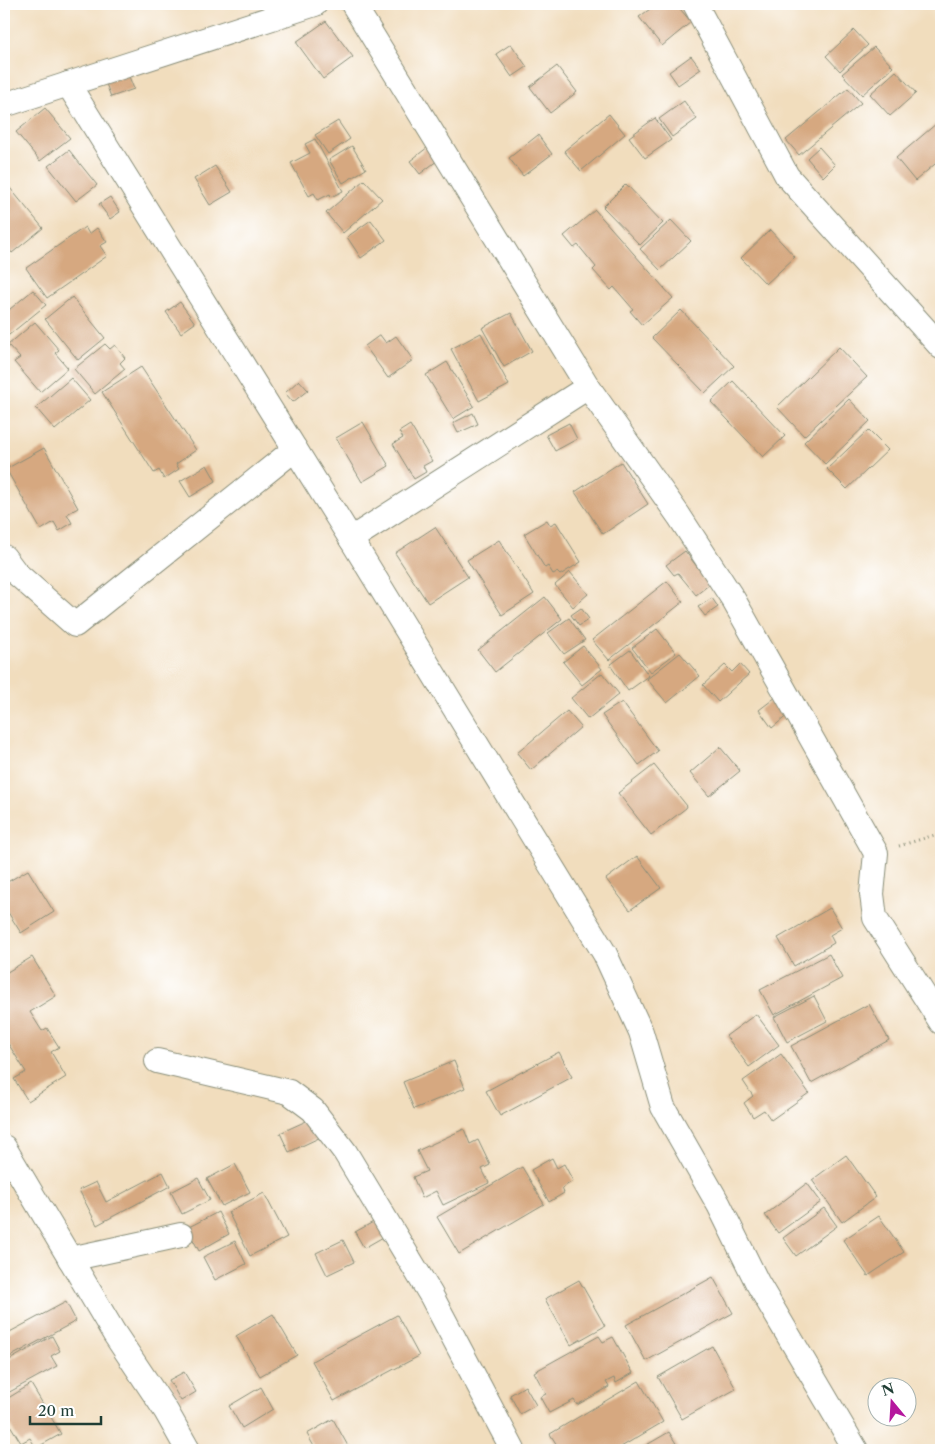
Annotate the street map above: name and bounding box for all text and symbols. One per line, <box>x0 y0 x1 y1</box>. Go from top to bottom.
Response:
north arrow <box>868 1376 918 1426</box>
text: N <box>879 1379 897 1400</box>
scale bar <box>30 1394 101 1426</box>
text: 20 m <box>38 1401 74 1420</box>

